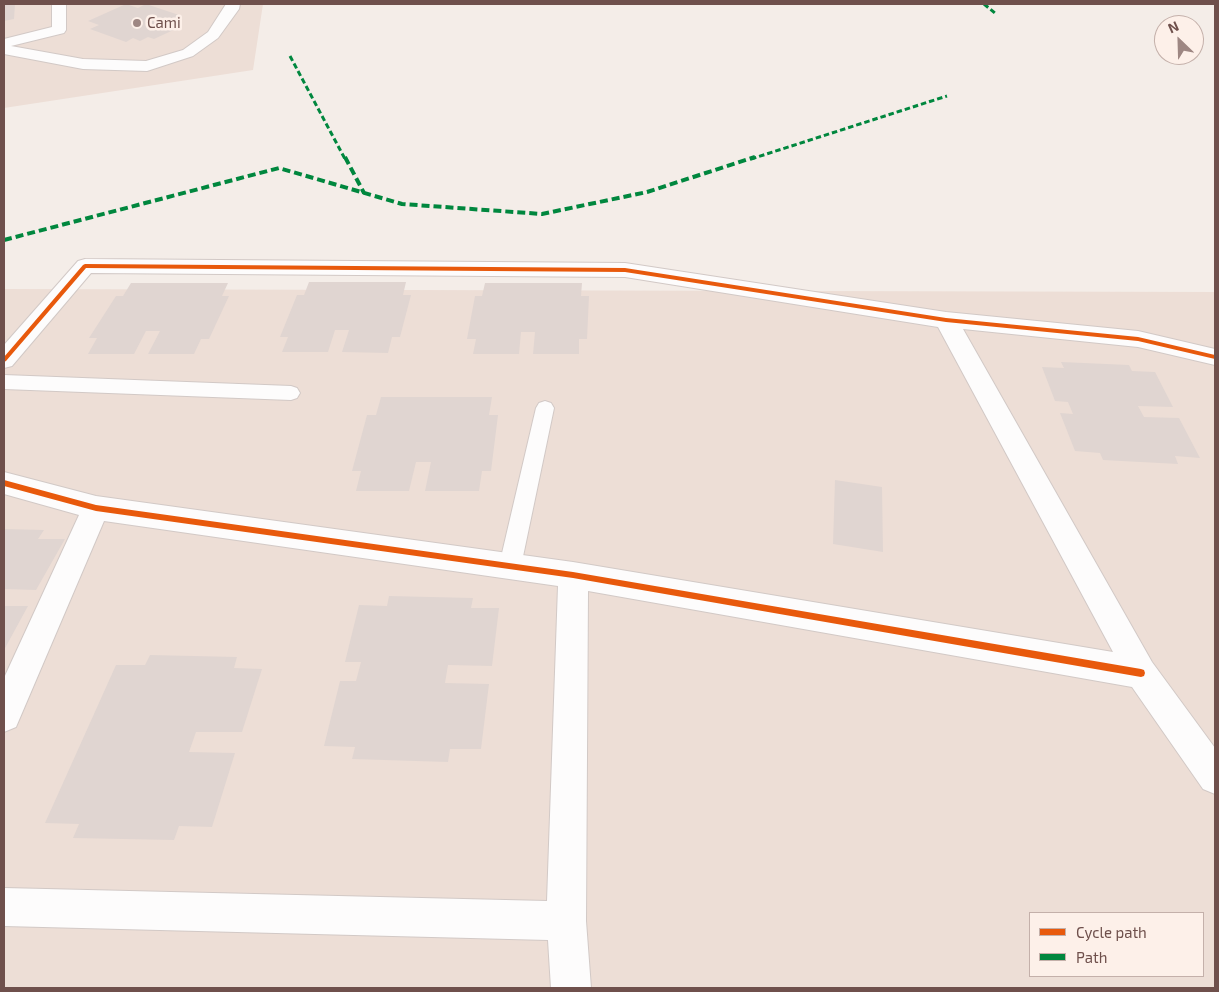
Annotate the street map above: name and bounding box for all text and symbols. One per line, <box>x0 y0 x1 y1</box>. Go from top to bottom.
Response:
place label: Cami <box>147 14 181 32</box>
north arrow <box>1154 15 1204 65</box>
marker: Cami <box>131 17 143 29</box>
text: N <box>1165 17 1181 37</box>
legend <box>1029 912 1204 977</box>
text: Cycle path <box>1076 923 1147 941</box>
text: Path <box>1076 948 1107 966</box>

